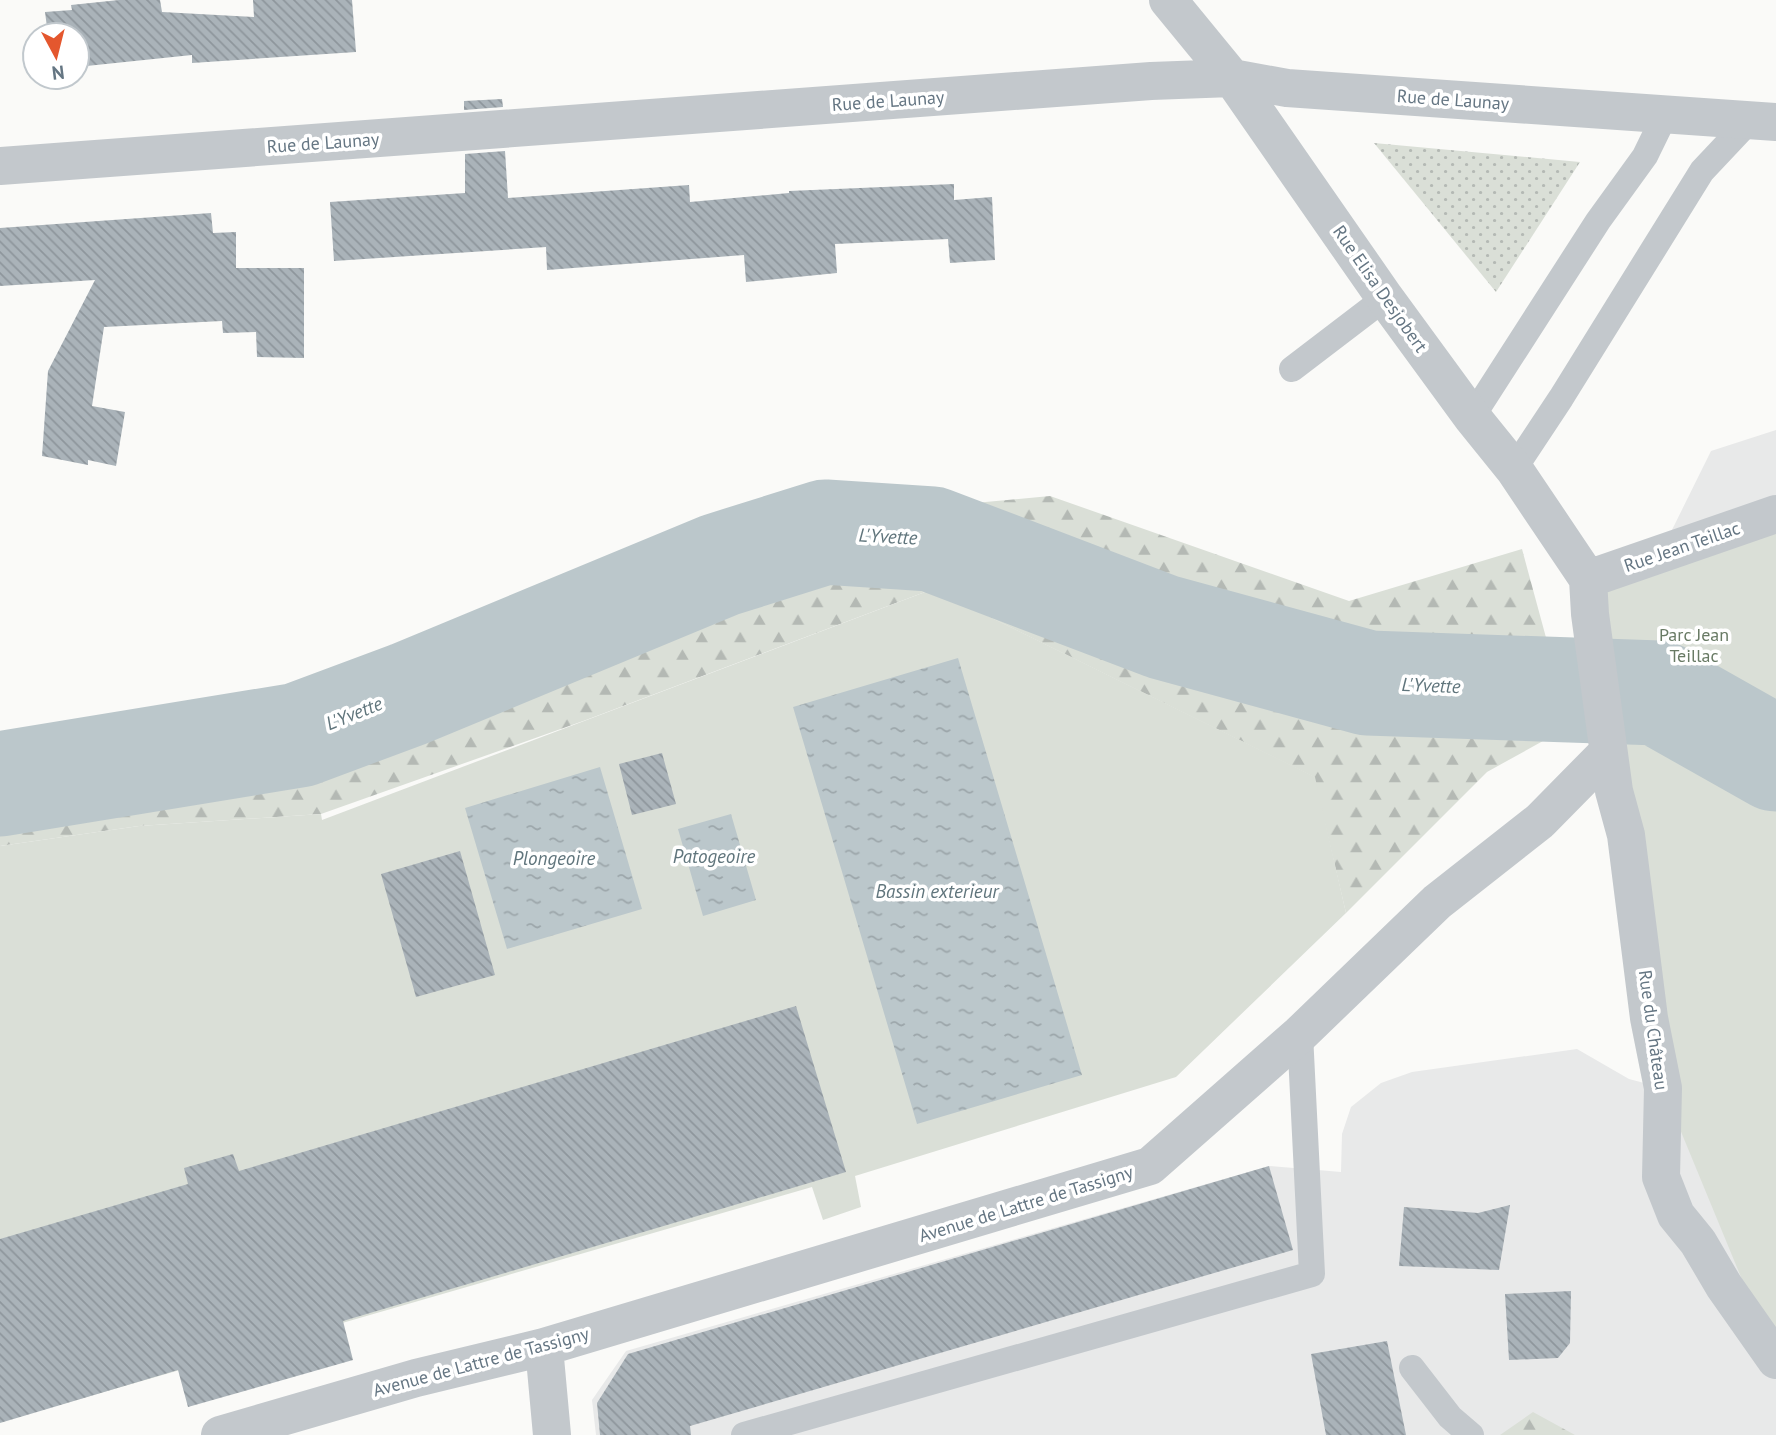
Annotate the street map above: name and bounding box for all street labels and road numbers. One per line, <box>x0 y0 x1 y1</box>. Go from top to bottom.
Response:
street label: Rue de Launay <box>1396 84 1511 115</box>
street label: Rue de Launay <box>831 85 946 116</box>
street label: Rue de Launay <box>266 127 381 158</box>
street label: Rue Elisa Desjobert <box>1328 221 1433 357</box>
street label: Rue Jean Teillac <box>1621 516 1743 577</box>
street label: Rue du Château <box>1634 968 1673 1091</box>
street label: Avenue de Lattre de Tassigny <box>916 1160 1136 1247</box>
street label: Avenue de Lattre de Tassigny <box>370 1321 592 1401</box>

